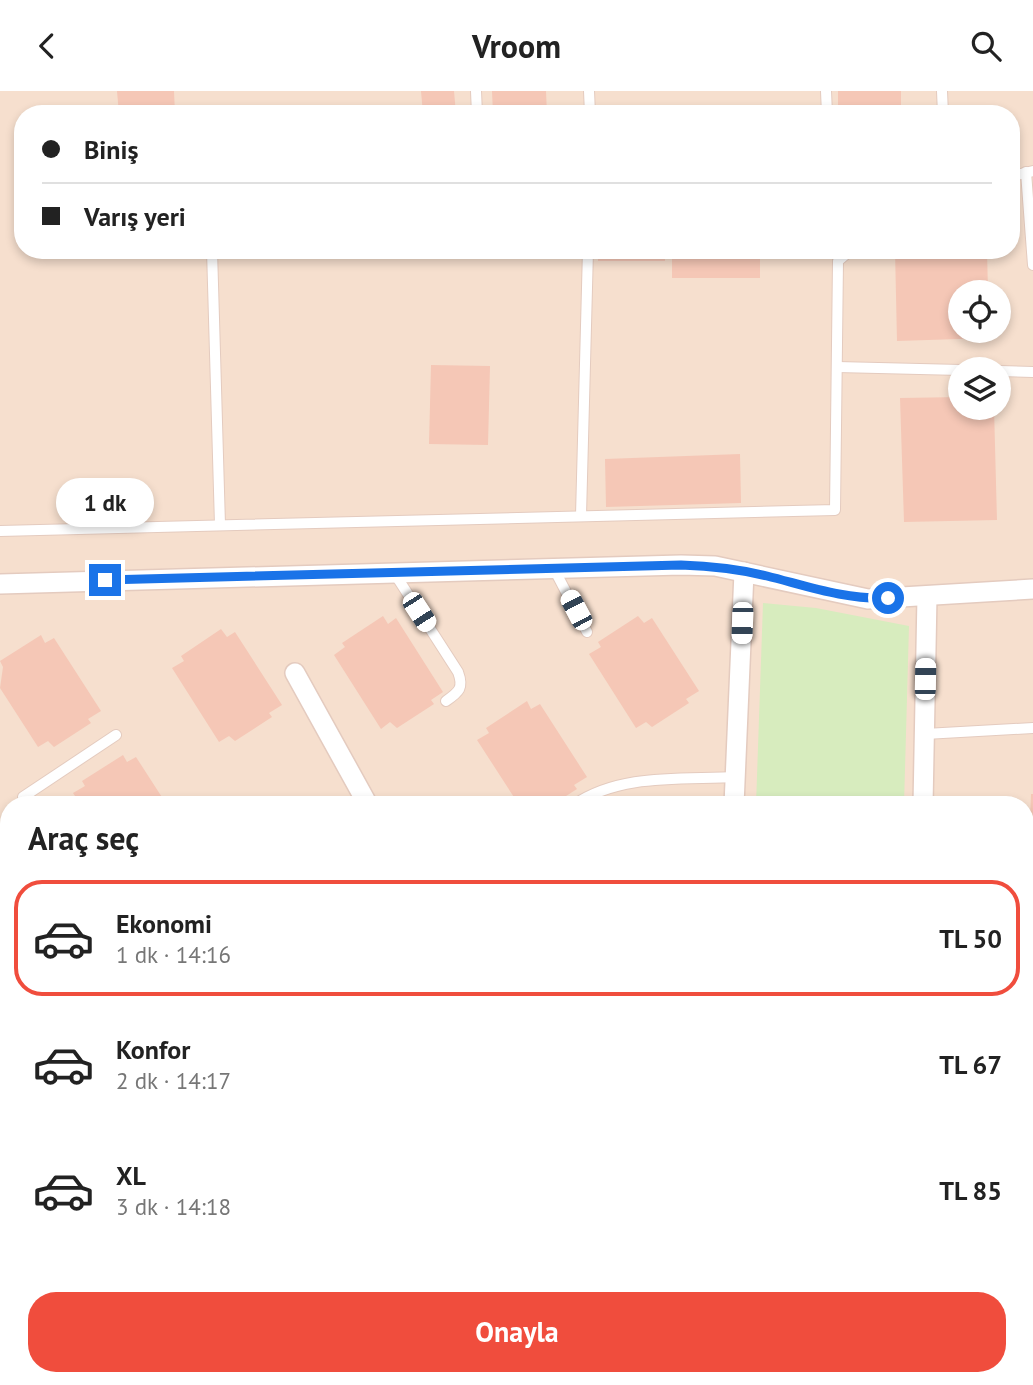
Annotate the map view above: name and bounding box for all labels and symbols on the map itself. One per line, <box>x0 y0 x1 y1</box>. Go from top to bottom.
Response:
callout: 1 dk <box>56 479 154 527</box>
route end <box>89 564 121 596</box>
route start <box>872 582 904 614</box>
car <box>557 587 596 633</box>
car <box>399 589 440 635</box>
car <box>731 602 754 644</box>
car <box>915 658 936 700</box>

